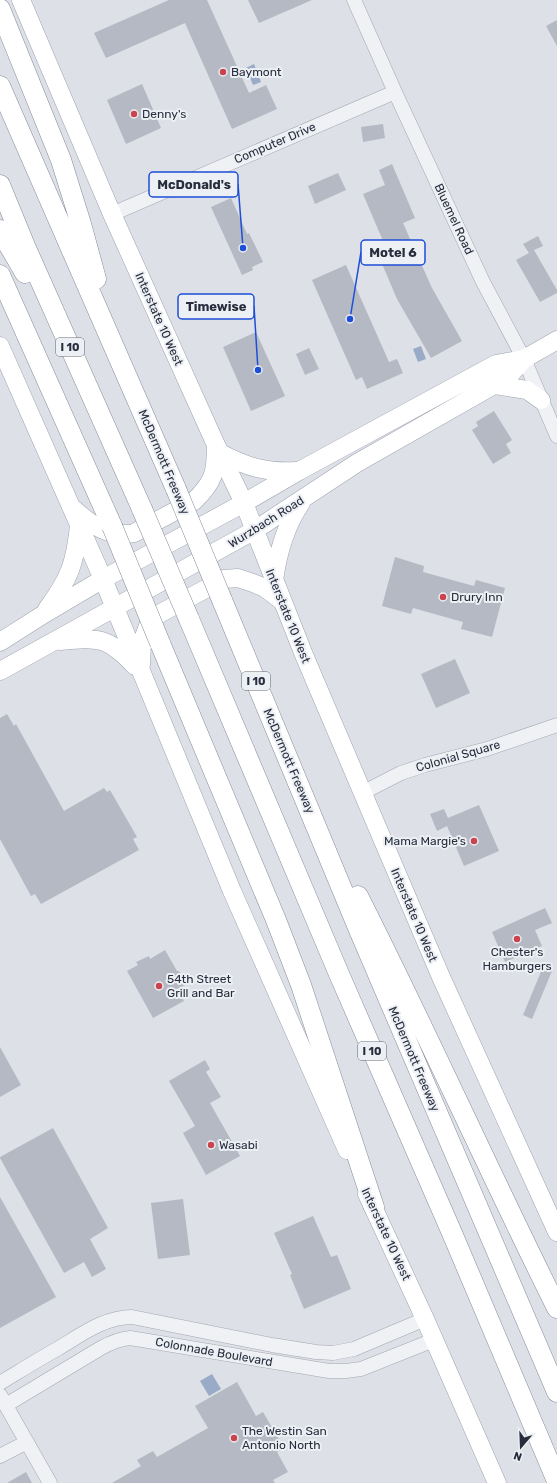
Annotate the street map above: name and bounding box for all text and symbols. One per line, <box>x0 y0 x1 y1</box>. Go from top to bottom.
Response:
place label: Baymont <box>231 65 282 79</box>
marker: Baymont <box>218 67 228 77</box>
place label: Denny's <box>142 107 186 121</box>
marker: Denny's <box>129 109 139 119</box>
street label: Computer Drive <box>232 119 318 167</box>
callout: McDonald's <box>149 172 238 197</box>
text: McDonald's <box>157 177 231 192</box>
street label: Bluemel Road <box>431 181 477 257</box>
callout: Motel 6 <box>361 240 425 265</box>
text: Motel 6 <box>369 245 417 260</box>
street label: Interstate 10 West <box>132 270 186 368</box>
callout: Timewise <box>178 294 254 319</box>
text: Timewise <box>186 299 247 314</box>
road number: I 10 <box>56 338 84 356</box>
street label: McDermott Freeway <box>136 407 193 517</box>
street label: Wurzbach Road <box>226 493 306 551</box>
street label: Interstate 10 West <box>263 567 313 666</box>
place label: Drury Inn <box>451 590 503 604</box>
marker: Drury Inn <box>438 592 448 602</box>
road number: I 10 <box>242 672 270 690</box>
street label: McDermott Freeway <box>261 706 318 816</box>
street label: Colonial Square <box>414 737 502 775</box>
place label: Mama Margie's <box>384 834 466 848</box>
marker: Mama Margie's <box>469 836 479 846</box>
street label: Interstate 10 West <box>388 866 440 964</box>
marker: Chester's Hamburgers <box>512 934 522 944</box>
place label: Chester's Hamburgers <box>482 945 552 973</box>
place label: 54th Street Grill and Bar <box>167 972 235 1000</box>
marker: 54th Street Grill and Bar <box>154 981 164 991</box>
street label: McDermott Freeway <box>386 1004 443 1114</box>
road number: I 10 <box>358 1042 386 1060</box>
place label: Wasabi <box>219 1138 258 1152</box>
marker: Wasabi <box>206 1140 216 1150</box>
street label: Interstate 10 West <box>358 1185 414 1283</box>
street label: Colonnade Boulevard <box>154 1335 274 1369</box>
place label: The Westin San Antonio North <box>242 1424 327 1452</box>
north arrow <box>501 1427 541 1467</box>
marker: The Westin San Antonio North <box>229 1433 239 1443</box>
text: N <box>512 1449 524 1463</box>

